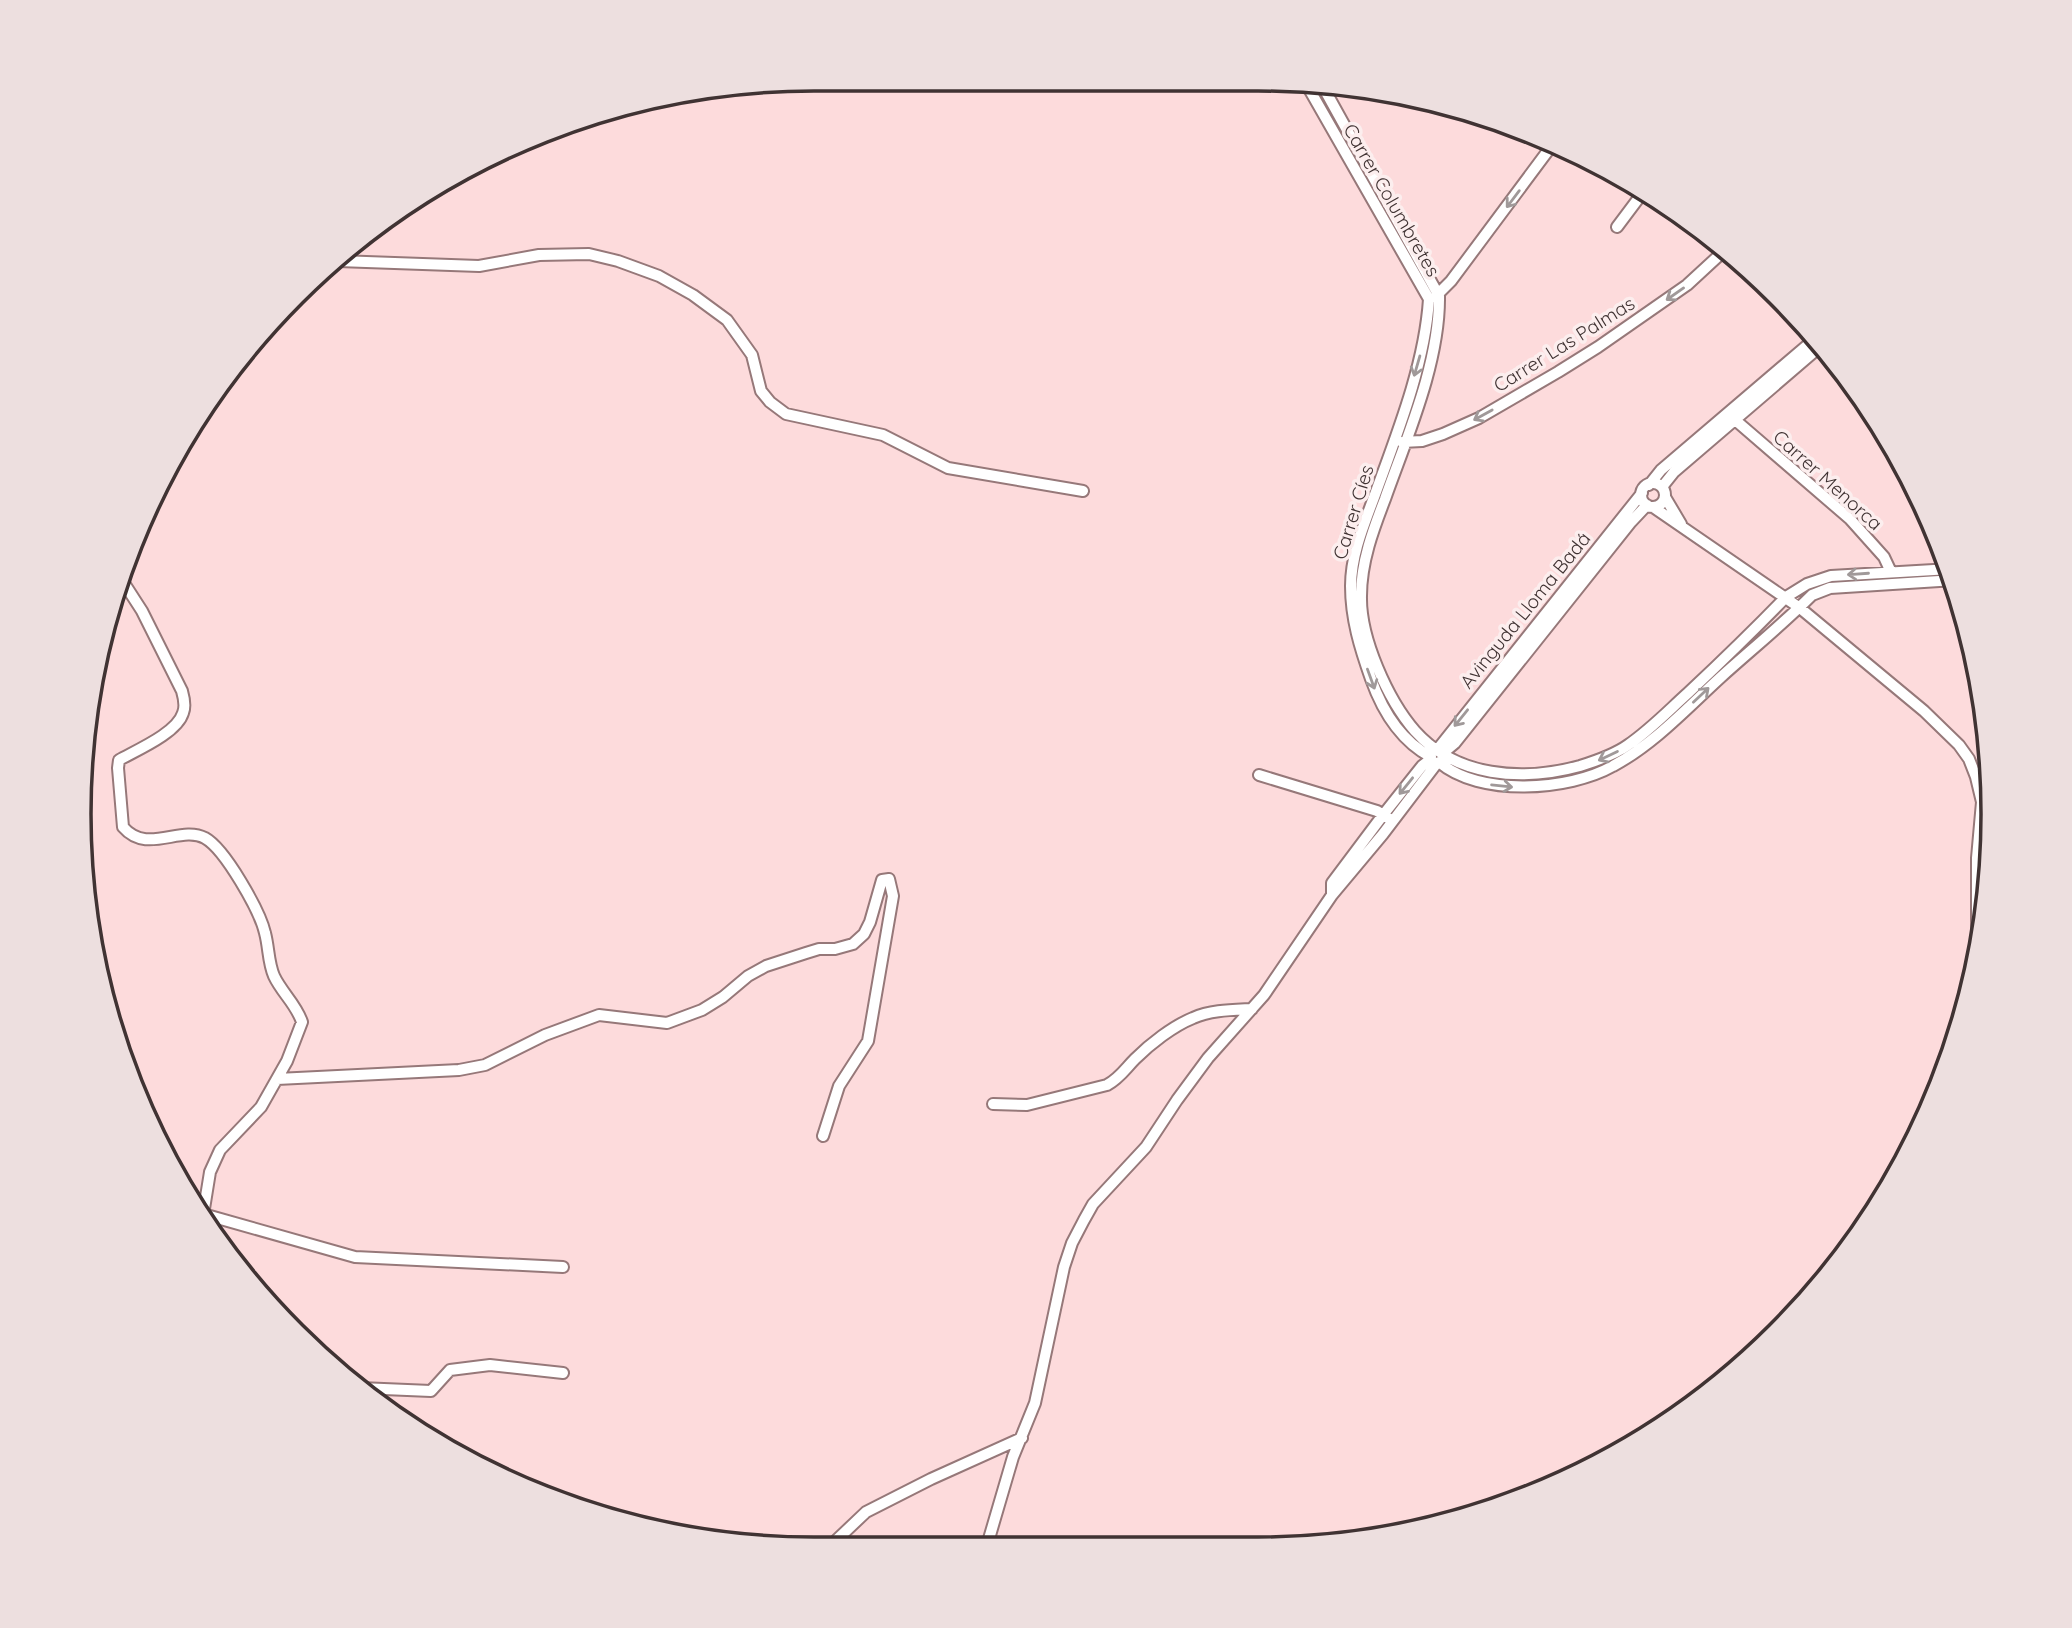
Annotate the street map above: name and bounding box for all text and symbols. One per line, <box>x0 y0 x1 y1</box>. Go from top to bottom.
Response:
street label: Carrer Columbretes <box>1338 119 1446 281</box>
one-way arrow <box>1505 189 1520 208</box>
one-way arrow <box>1666 287 1685 301</box>
street label: Carrer Las Palmas <box>1489 291 1639 397</box>
one-way arrow <box>1410 354 1423 377</box>
one-way arrow <box>1473 408 1493 422</box>
street label: Carrer Menorca <box>1768 425 1888 535</box>
street label: Carrer Cíes <box>1327 462 1379 562</box>
street label: Avinguda Lloma Badá <box>1455 527 1595 693</box>
one-way arrow <box>1847 568 1870 581</box>
one-way arrow <box>1366 667 1378 689</box>
one-way arrow <box>1692 687 1709 704</box>
one-way arrow <box>1453 709 1469 727</box>
one-way arrow <box>1598 749 1619 763</box>
one-way arrow <box>1399 777 1414 795</box>
one-way arrow <box>1490 780 1513 793</box>

